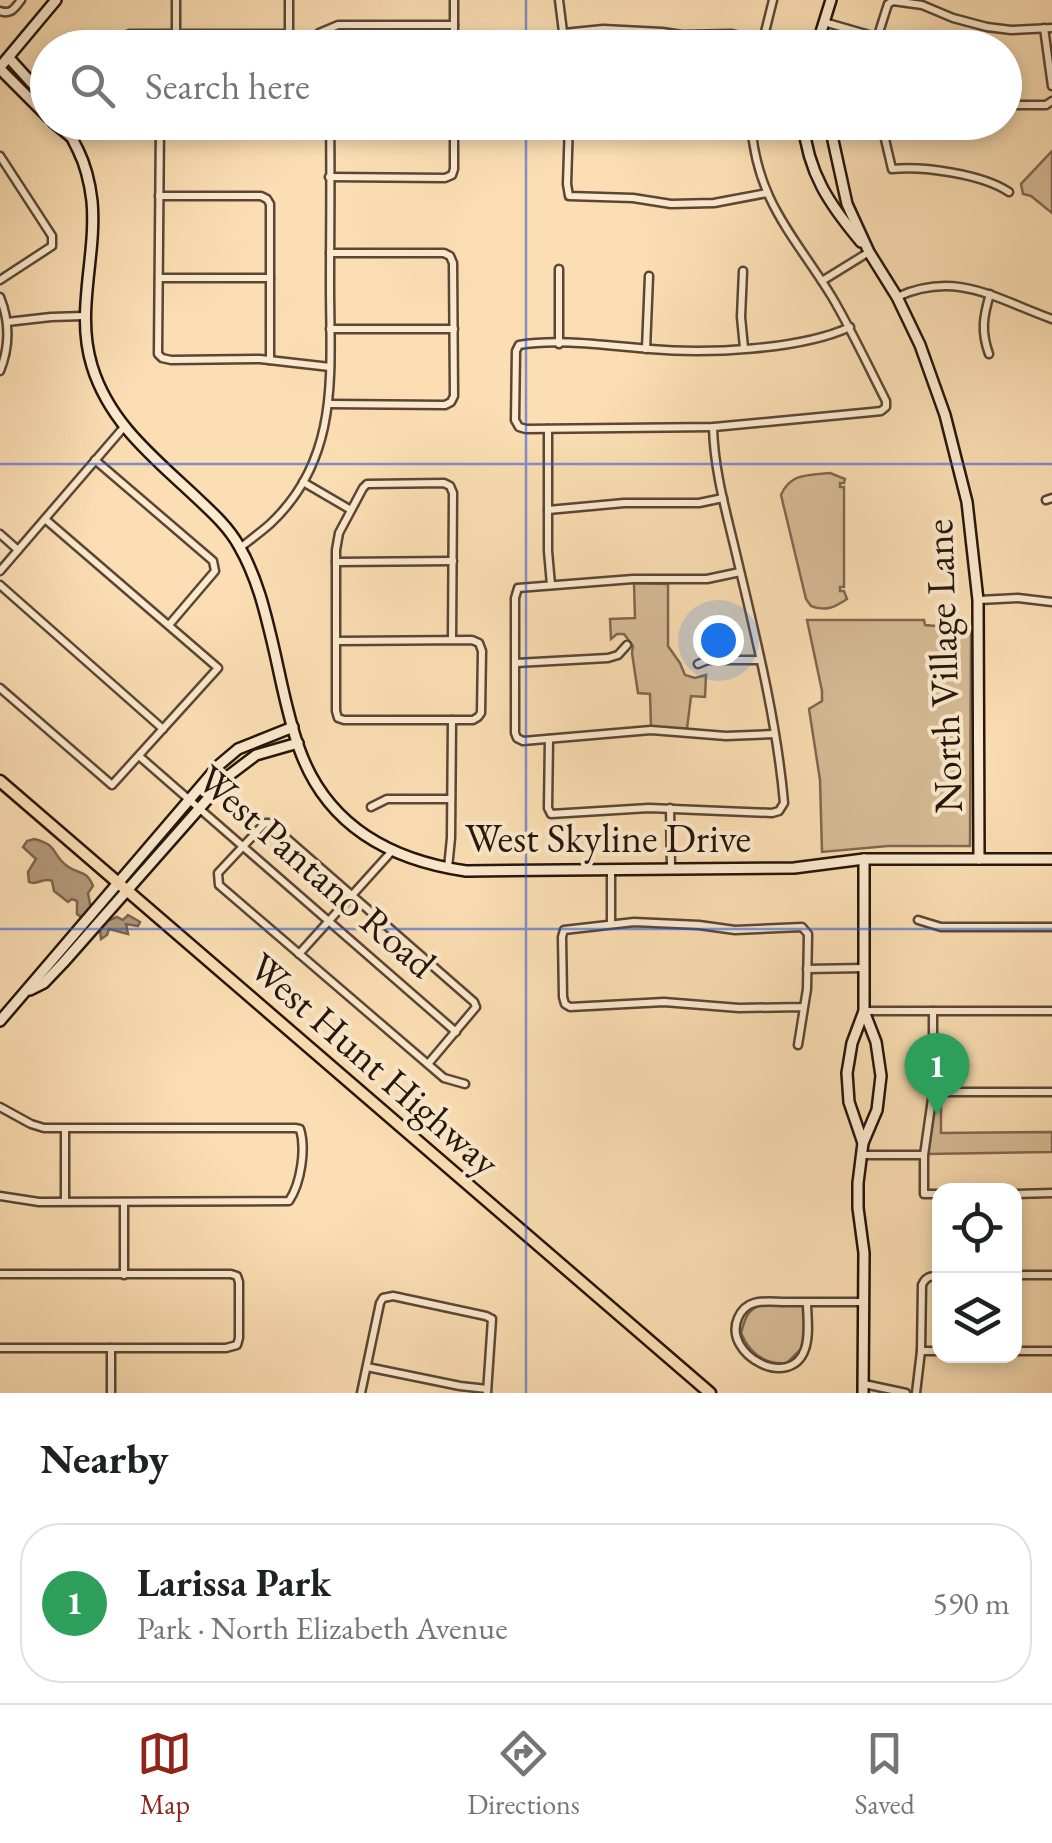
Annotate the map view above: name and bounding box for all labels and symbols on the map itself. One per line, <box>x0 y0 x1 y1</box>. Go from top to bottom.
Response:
street label: North Village Lane <box>912 518 974 814</box>
your location <box>693 615 744 666</box>
street label: West Pantano Road <box>187 753 448 990</box>
street label: West Skyline Drive <box>465 812 751 864</box>
street label: West Hunt Highway <box>239 941 512 1188</box>
pin: 1 <box>904 1032 970 1115</box>

